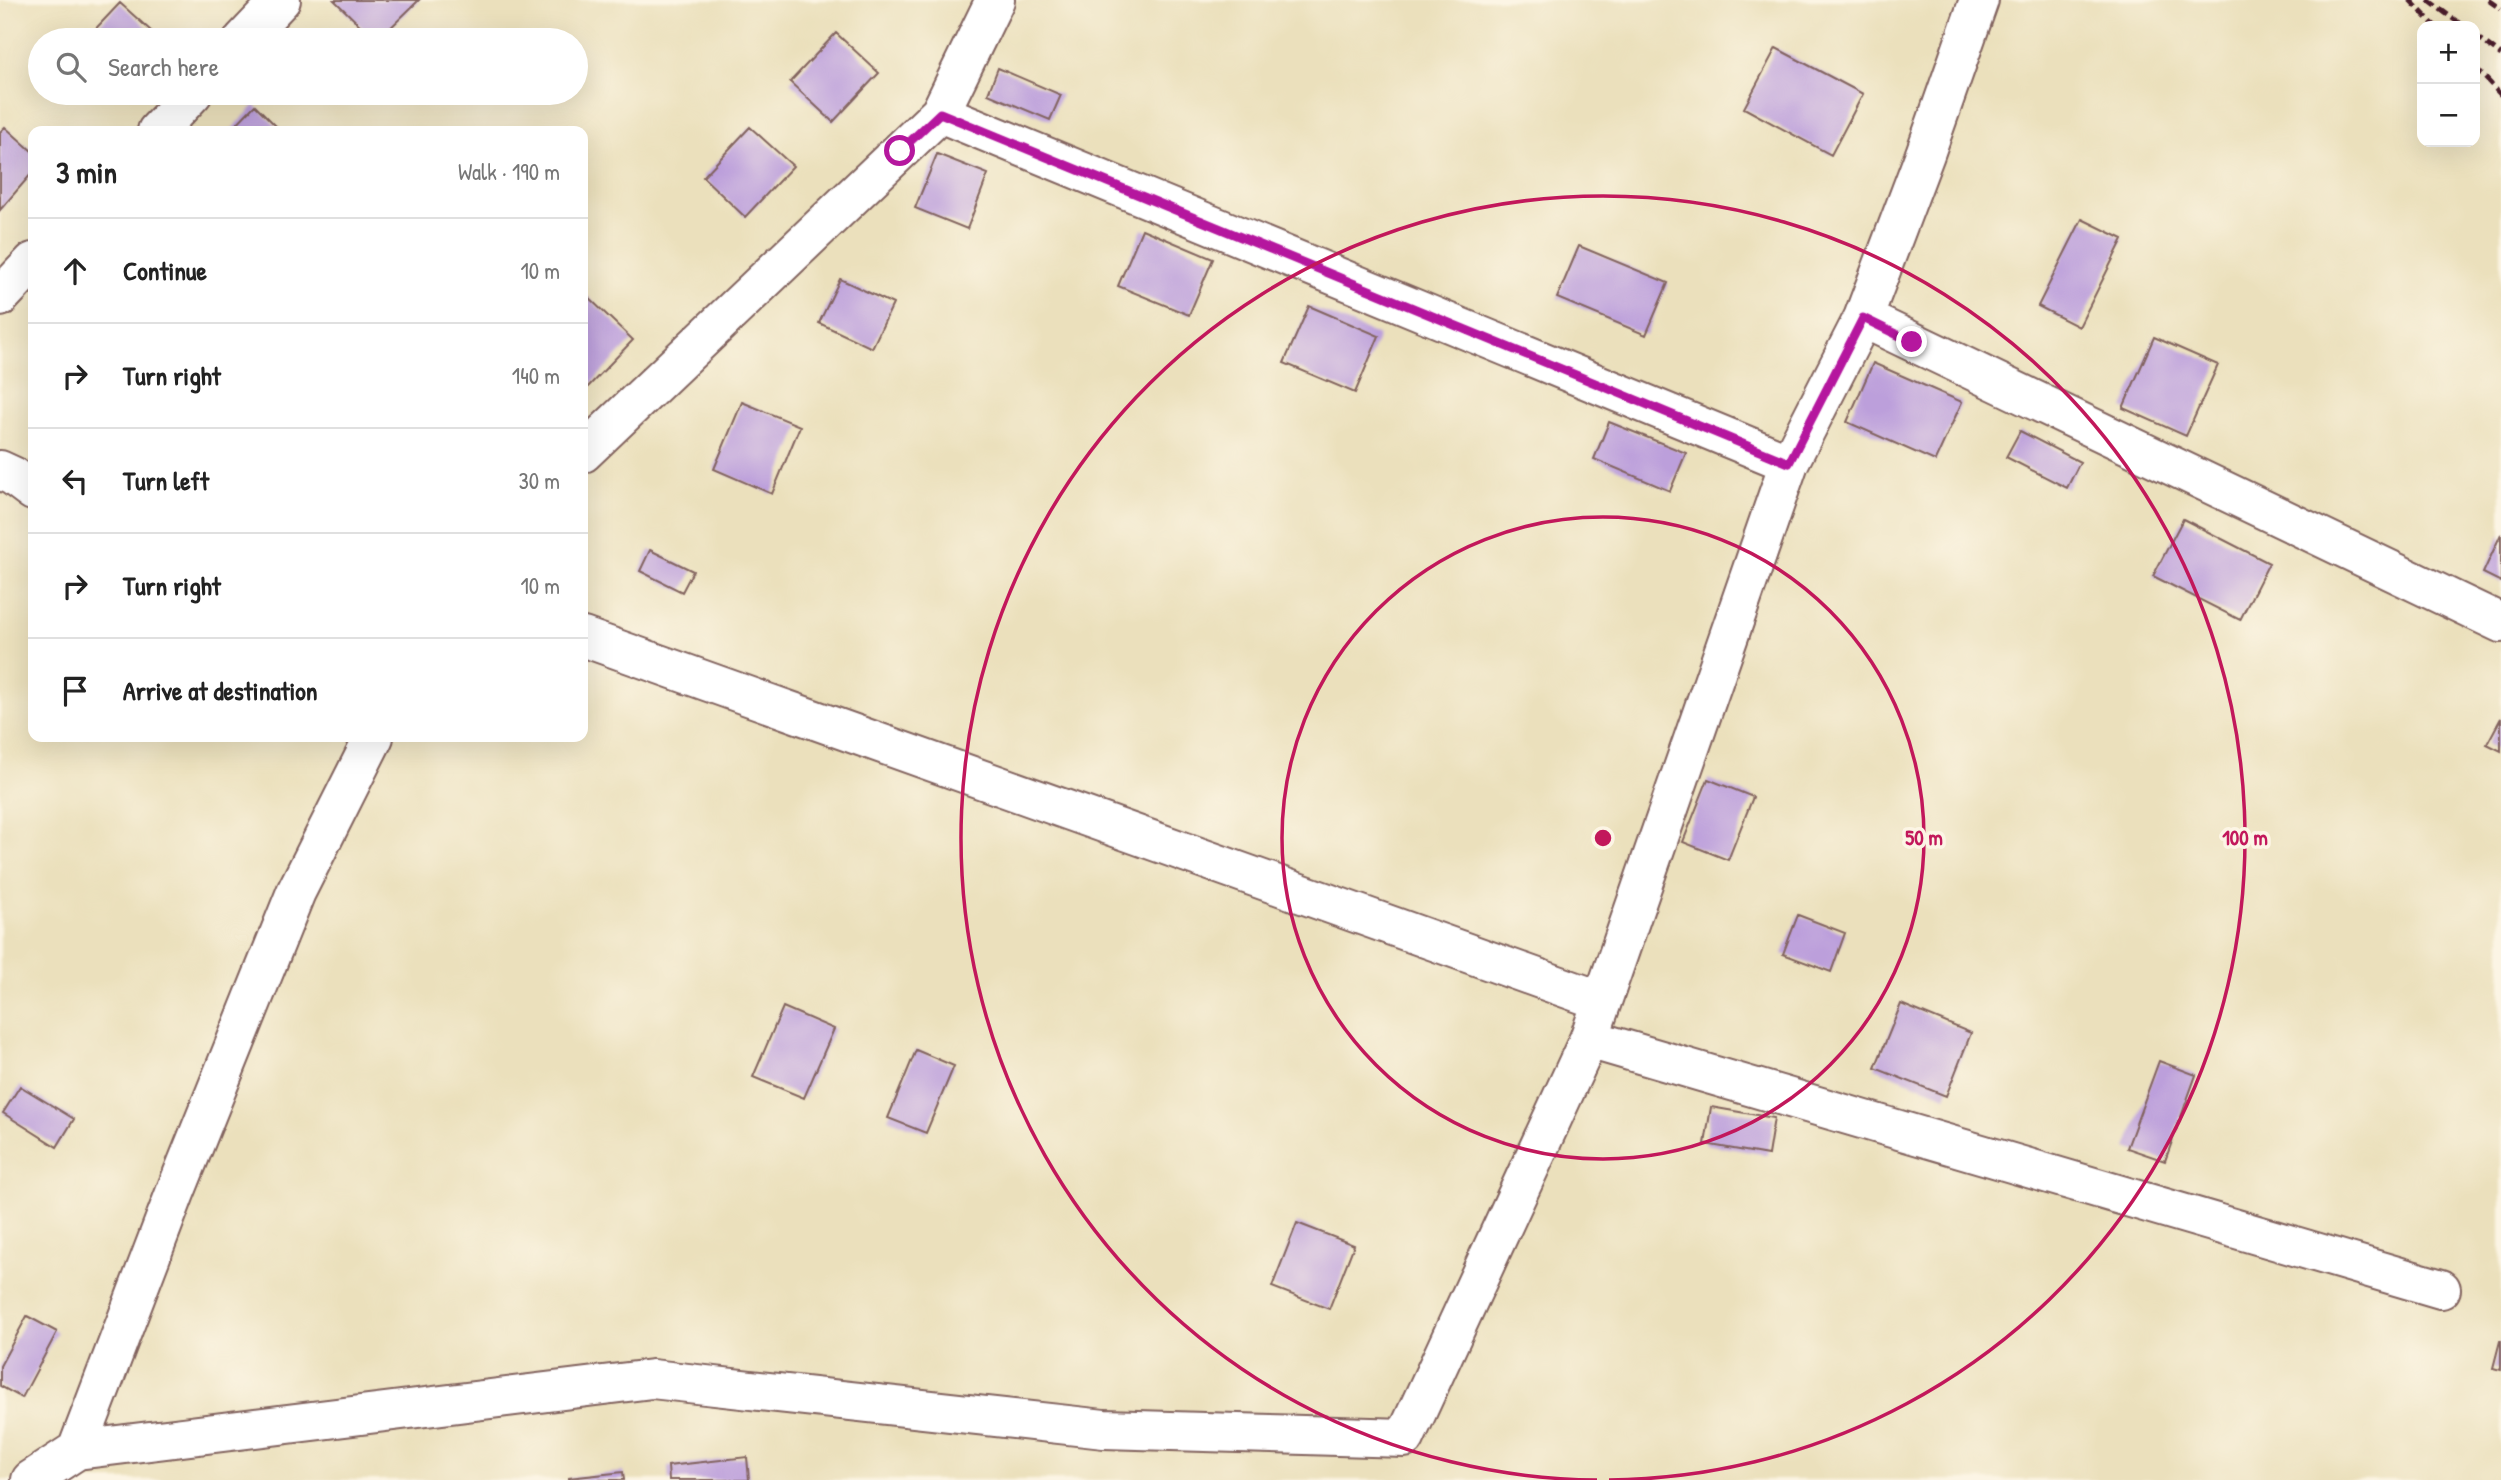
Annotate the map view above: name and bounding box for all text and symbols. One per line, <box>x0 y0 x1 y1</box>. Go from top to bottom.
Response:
map controls <box>2417 21 2480 147</box>
button: + <box>2417 21 2480 84</box>
search box <box>28 28 588 105</box>
icon: search <box>52 48 90 86</box>
text: Search here <box>108 49 219 84</box>
button: − <box>2417 84 2480 147</box>
route start <box>884 135 915 166</box>
text: 3 min <box>56 152 117 192</box>
text: Walk · 190 m <box>458 156 560 187</box>
icon: ahead <box>56 252 94 290</box>
text: Continue <box>123 253 207 288</box>
text: 10 m <box>520 255 560 286</box>
route end <box>1896 326 1927 357</box>
icon: right <box>56 357 94 395</box>
text: Turn right <box>123 358 221 393</box>
text: 140 m <box>512 360 560 391</box>
icon: left <box>56 462 94 500</box>
text: Turn left <box>123 463 209 498</box>
text: 30 m <box>518 465 560 496</box>
icon: right <box>56 567 94 605</box>
text: Turn right <box>123 568 221 603</box>
text: 10 m <box>520 570 560 601</box>
icon: arrive <box>56 672 94 710</box>
text: Arrive at destination <box>123 673 318 708</box>
text: 50 m <box>1905 823 1943 852</box>
text: 100 m <box>2222 823 2268 852</box>
centre of rings <box>1591 826 1615 850</box>

